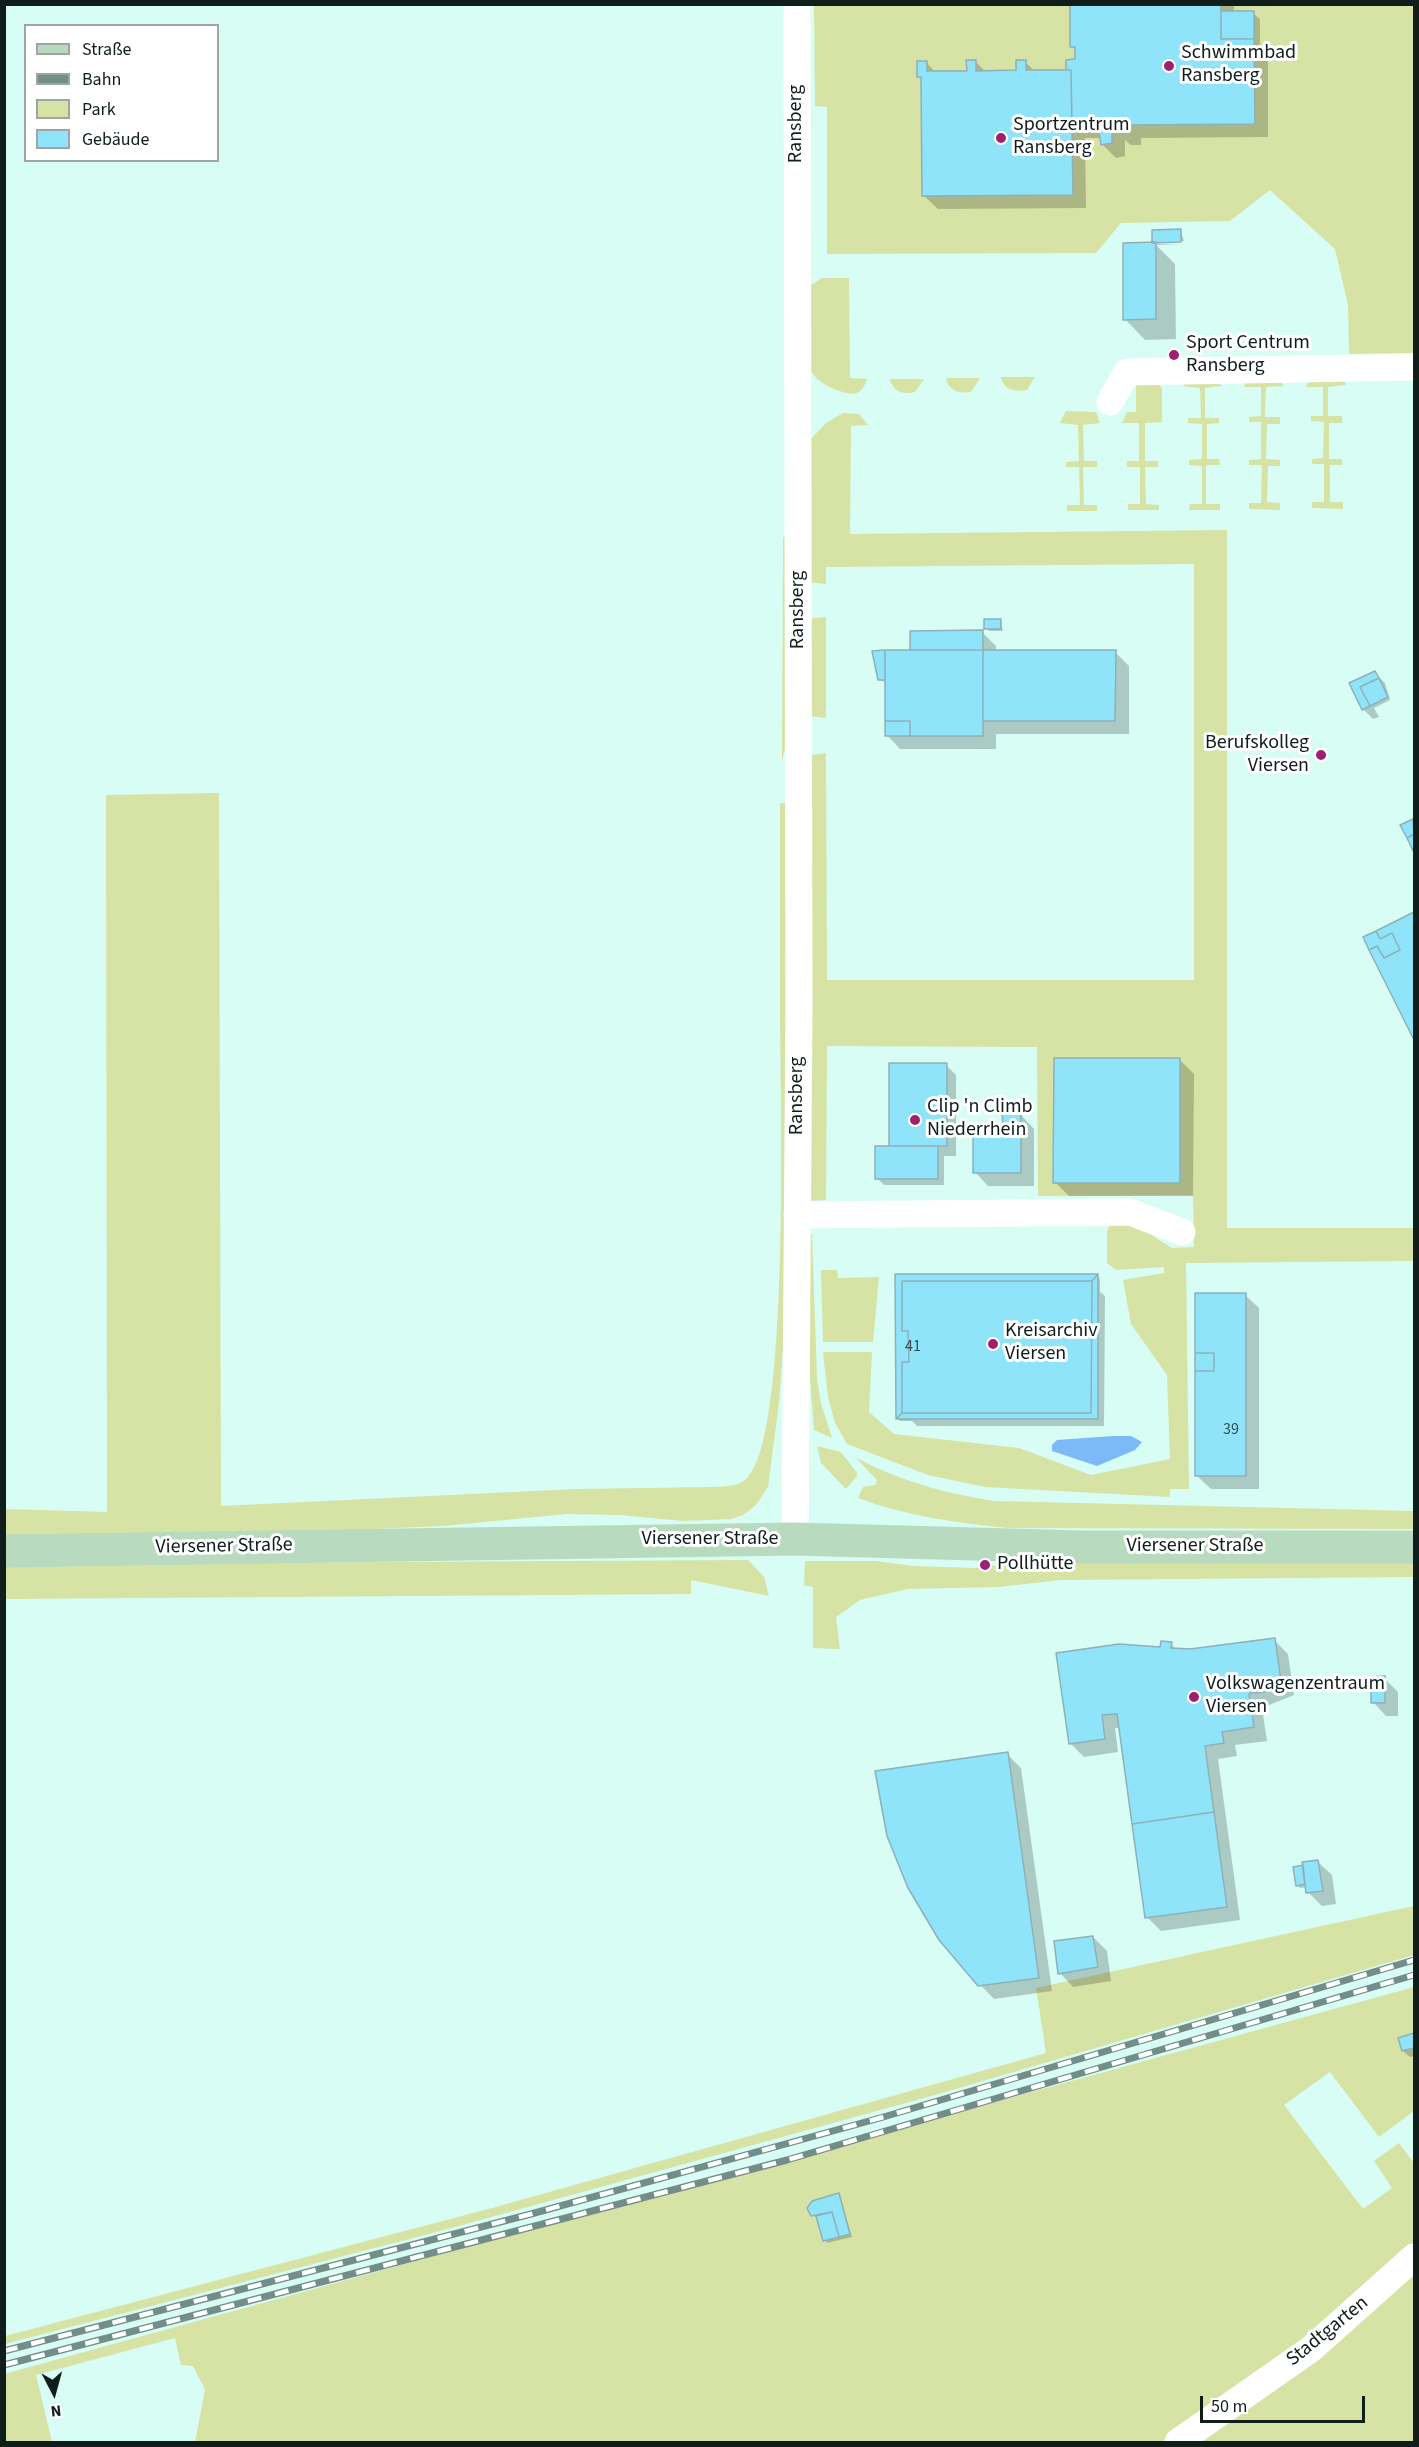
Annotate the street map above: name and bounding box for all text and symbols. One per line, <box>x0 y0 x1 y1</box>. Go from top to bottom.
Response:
legend <box>24 24 219 162</box>
text: Straße <box>82 37 131 62</box>
place label: Schwimmbad Ransberg <box>1181 42 1296 89</box>
marker: Schwimmbad Ransberg <box>1162 59 1176 73</box>
text: Bahn <box>82 67 121 92</box>
street label: Ransberg <box>785 85 809 163</box>
text: Park <box>82 97 116 122</box>
place label: Sportzentrum Ransberg <box>1013 114 1130 161</box>
text: Gebäude <box>82 127 150 152</box>
marker: Sportzentrum Ransberg <box>994 131 1008 145</box>
place label: Sport Centrum Ransberg <box>1186 332 1310 379</box>
marker: Sport Centrum Ransberg <box>1167 348 1181 362</box>
street label: Ransberg <box>787 571 811 649</box>
place label: Berufskolleg Viersen <box>1205 732 1309 779</box>
marker: Berufskolleg Viersen <box>1314 748 1328 762</box>
street label: Ransberg <box>786 1057 810 1135</box>
place label: Clip 'n Climb Niederrhein <box>927 1096 1033 1143</box>
marker: Clip 'n Climb Niederrhein <box>908 1113 922 1127</box>
place label: Kreisarchiv Viersen <box>1005 1320 1098 1367</box>
house number: 41 <box>905 1337 921 1357</box>
marker: Kreisarchiv Viersen <box>986 1337 1000 1351</box>
house number: 39 <box>1223 1420 1239 1440</box>
street label: Viersener Straße <box>641 1528 779 1552</box>
street label: Viersener Straße <box>155 1534 293 1560</box>
street label: Viersener Straße <box>1126 1535 1264 1559</box>
place label: Pollhütte <box>997 1553 1073 1577</box>
marker: Pollhütte <box>978 1558 992 1572</box>
place label: Volkswagenzentraum Viersen <box>1206 1673 1385 1720</box>
marker: Volkswagenzentraum Viersen <box>1187 1690 1201 1704</box>
street label: Stadtgarten <box>1282 2292 1374 2372</box>
north arrow <box>24 2363 84 2423</box>
scale bar <box>1203 2384 1368 2422</box>
text: 50 m <box>1211 2394 1247 2419</box>
text: N <box>49 2399 62 2422</box>

